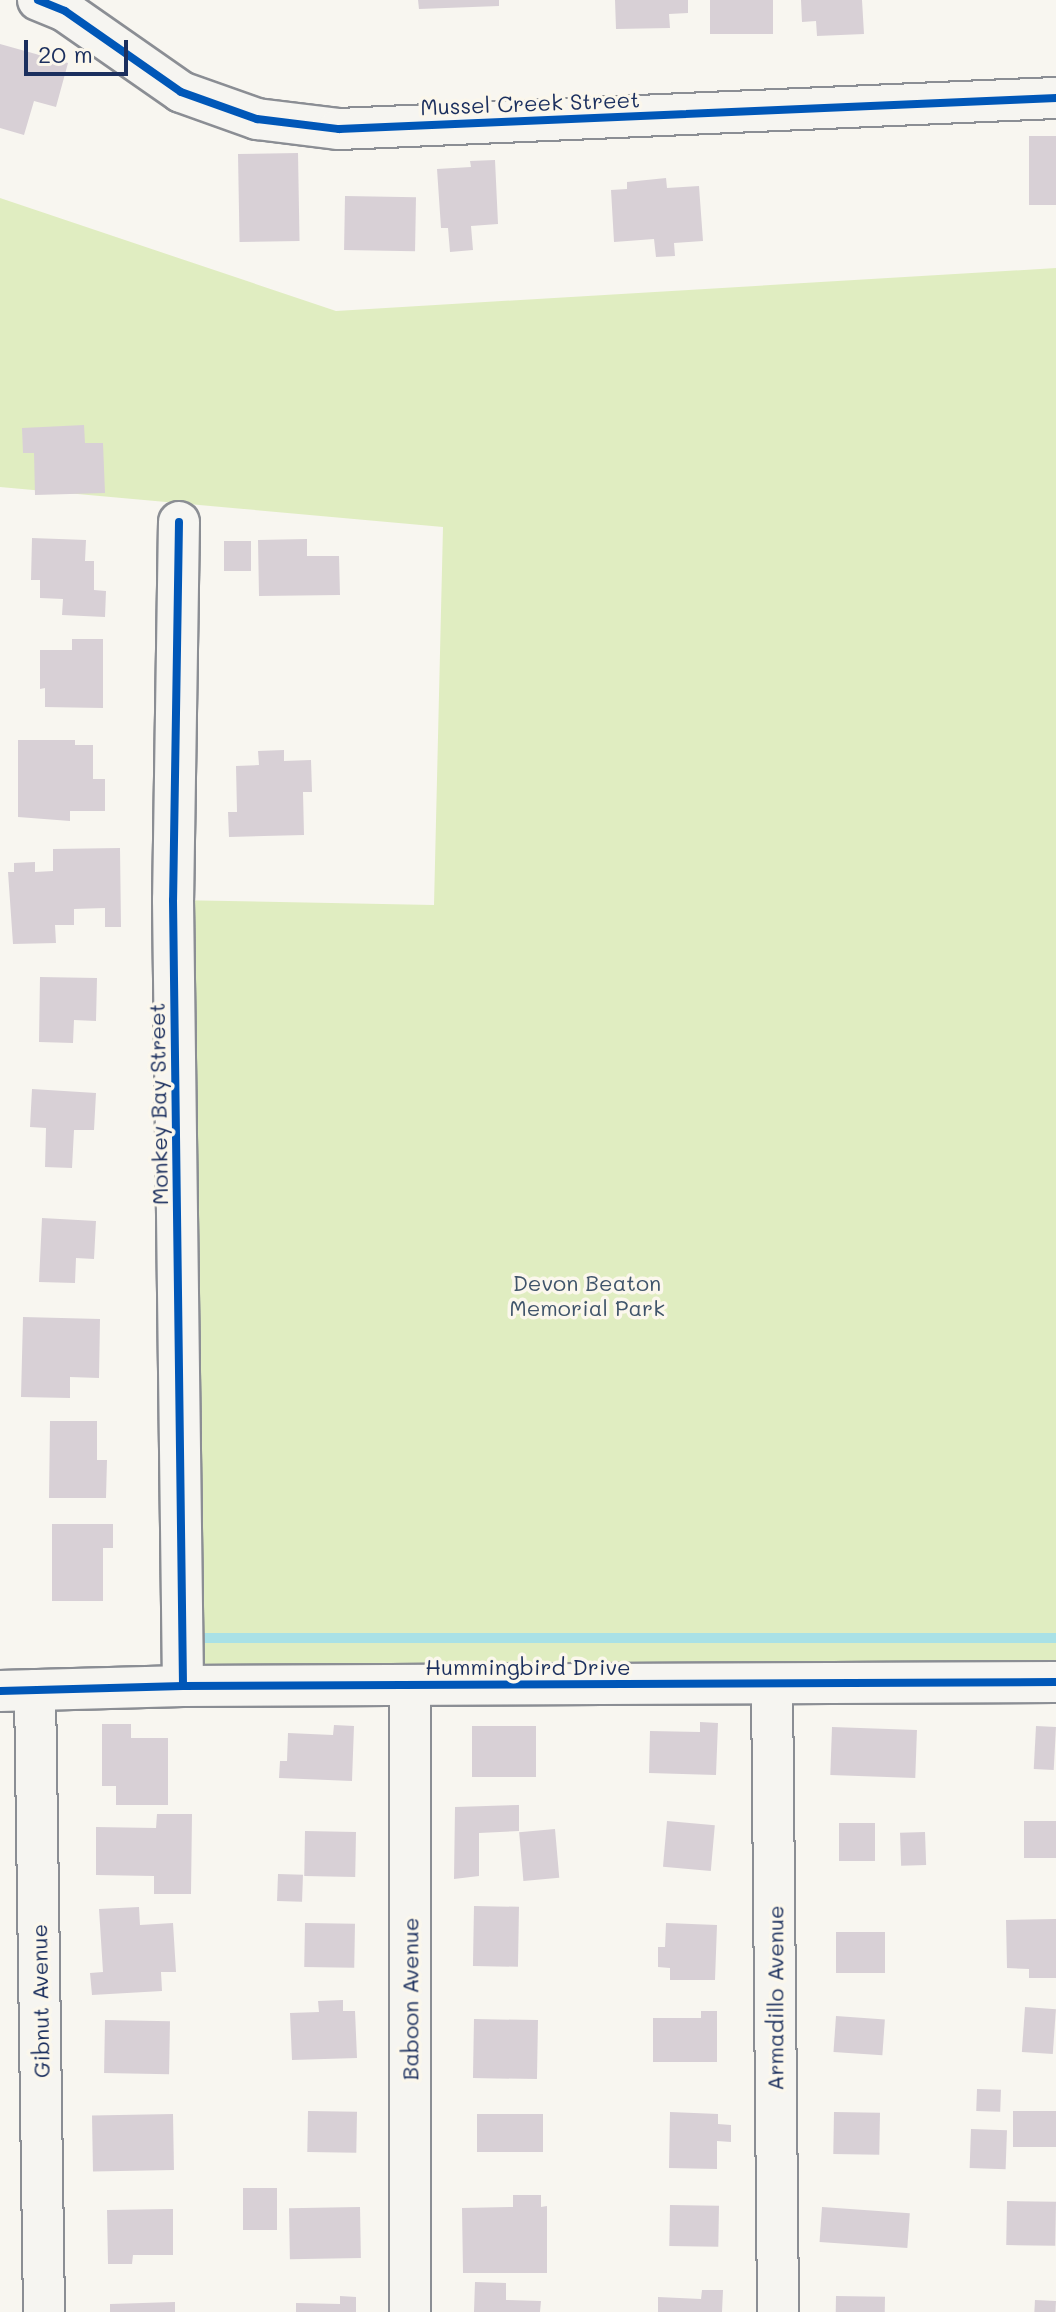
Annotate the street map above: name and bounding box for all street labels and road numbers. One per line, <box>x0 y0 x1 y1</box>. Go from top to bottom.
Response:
street label: Mussel Creek Street <box>420 86 640 120</box>
street label: Monkey Bay Street <box>143 1003 173 1205</box>
street label: Hummingbird Drive <box>425 1654 631 1680</box>
street label: Armadillo Avenue <box>762 1905 788 2091</box>
street label: Baboon Avenue <box>397 1918 423 2080</box>
street label: Gibnut Avenue <box>25 1924 55 2078</box>

